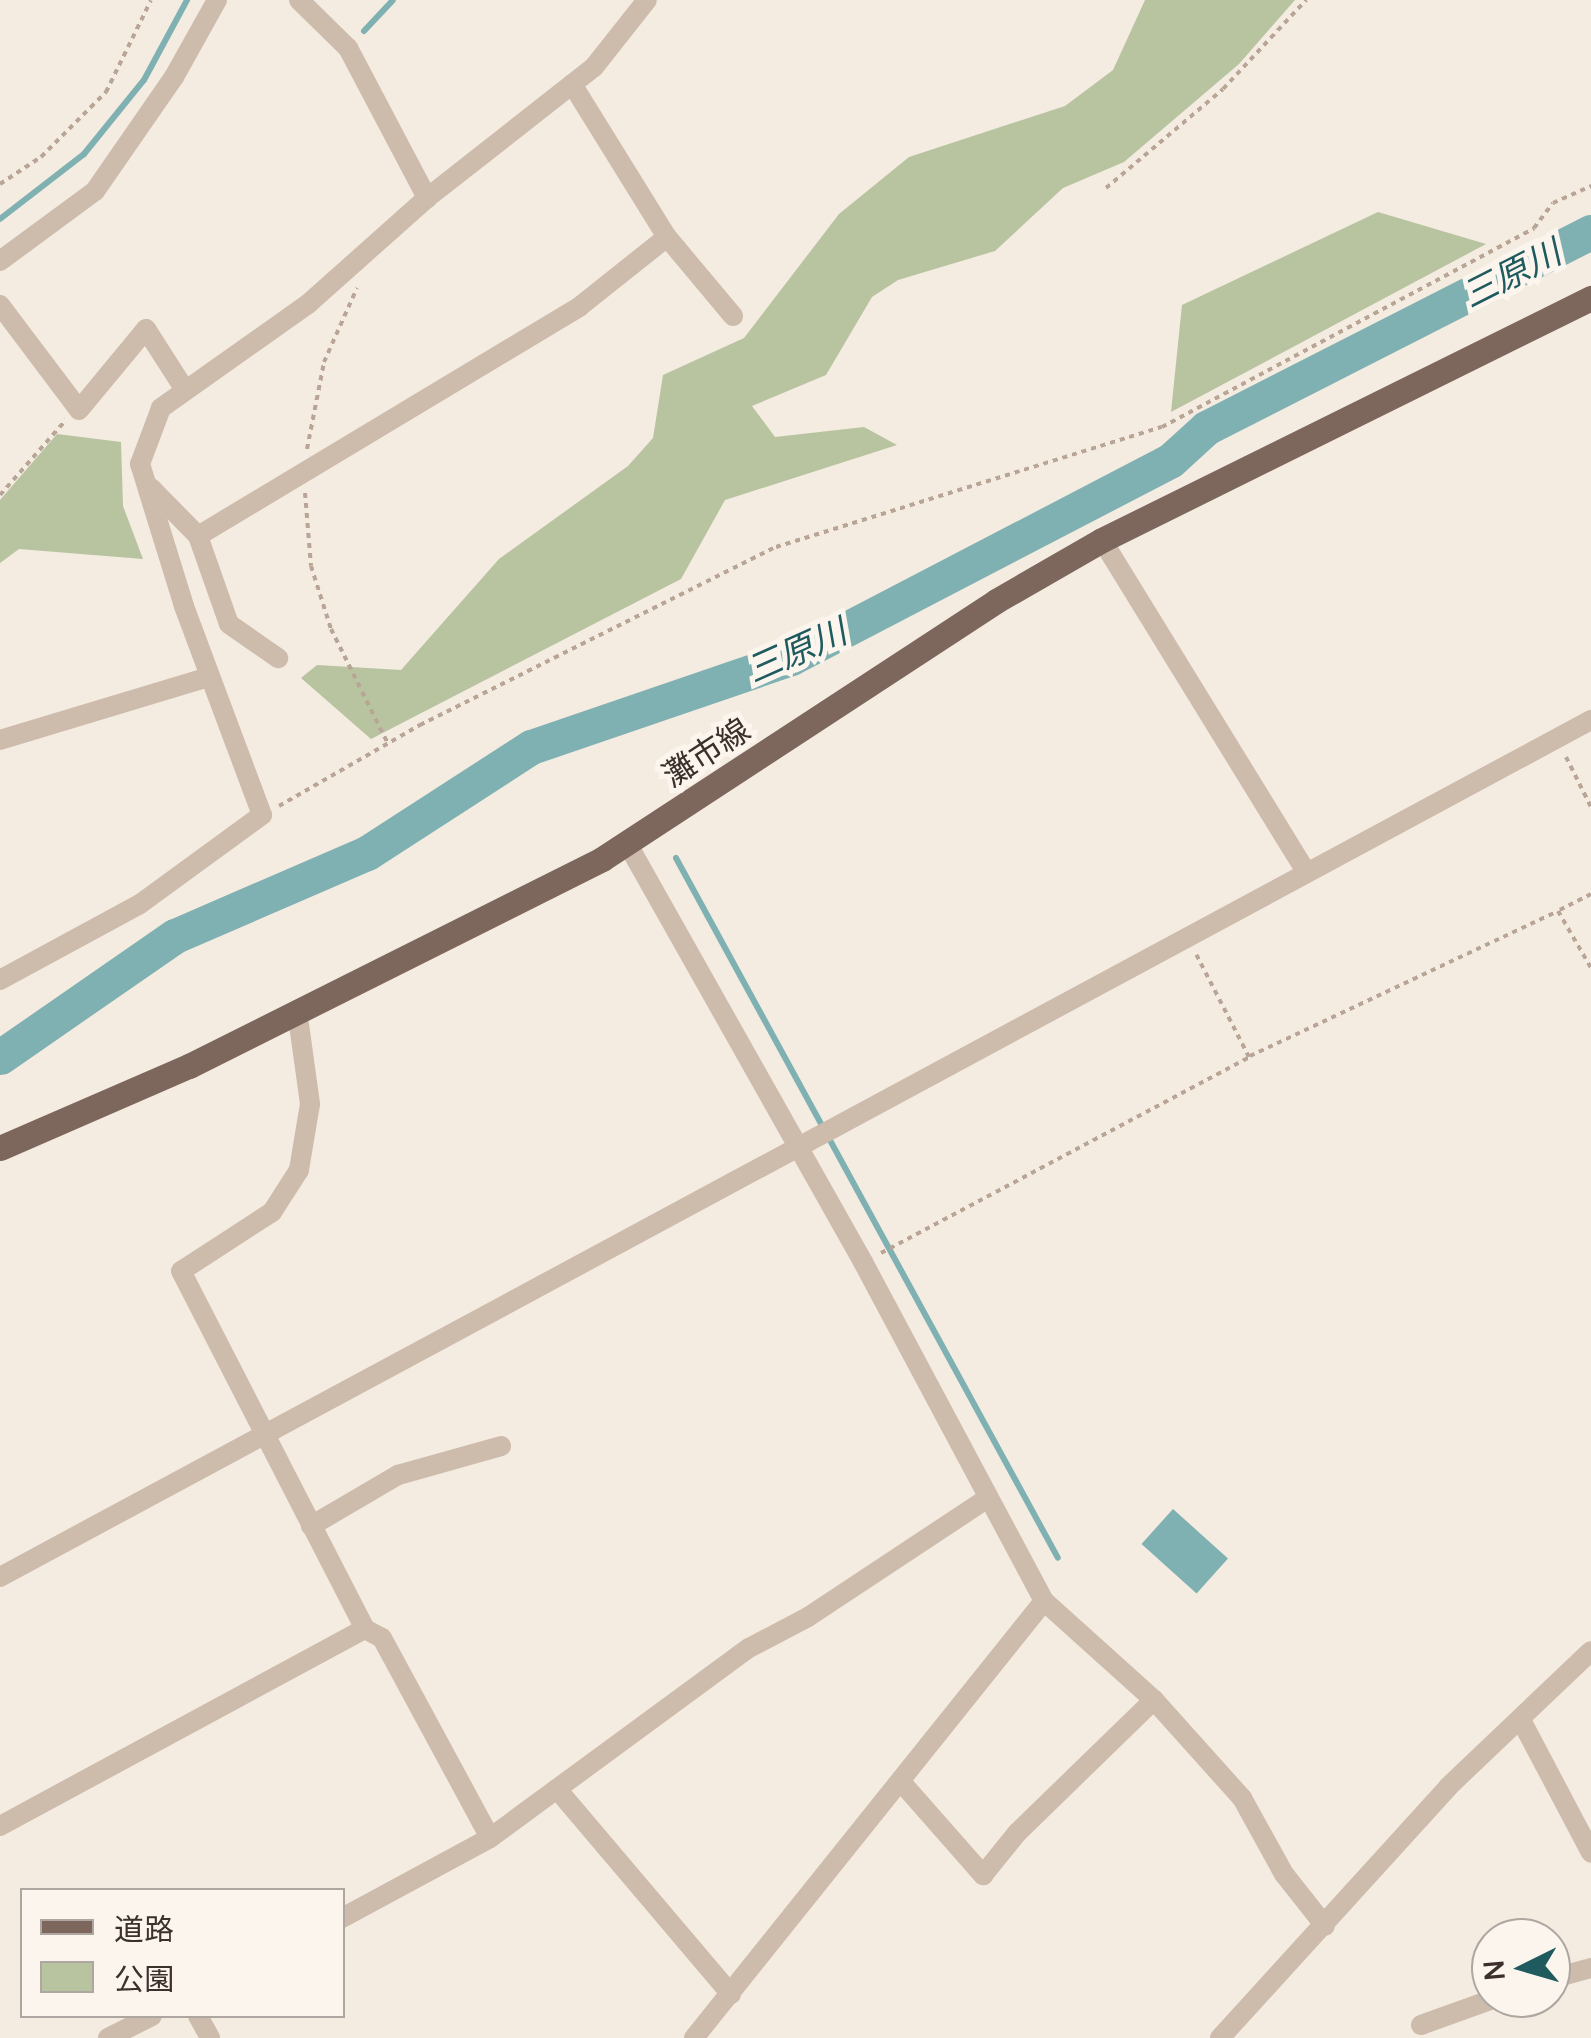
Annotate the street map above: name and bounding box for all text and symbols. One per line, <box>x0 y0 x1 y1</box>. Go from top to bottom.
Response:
water label: 三原川 <box>1455 230 1567 316</box>
water label: 三原川 <box>739 609 853 691</box>
street label: 灘市線 <box>655 710 757 794</box>
legend <box>20 1888 345 2018</box>
text: 道路 <box>114 1908 174 1949</box>
north arrow <box>1471 1918 1571 2018</box>
text: 公園 <box>114 1958 174 1999</box>
text: N <box>1473 1959 1513 1982</box>

